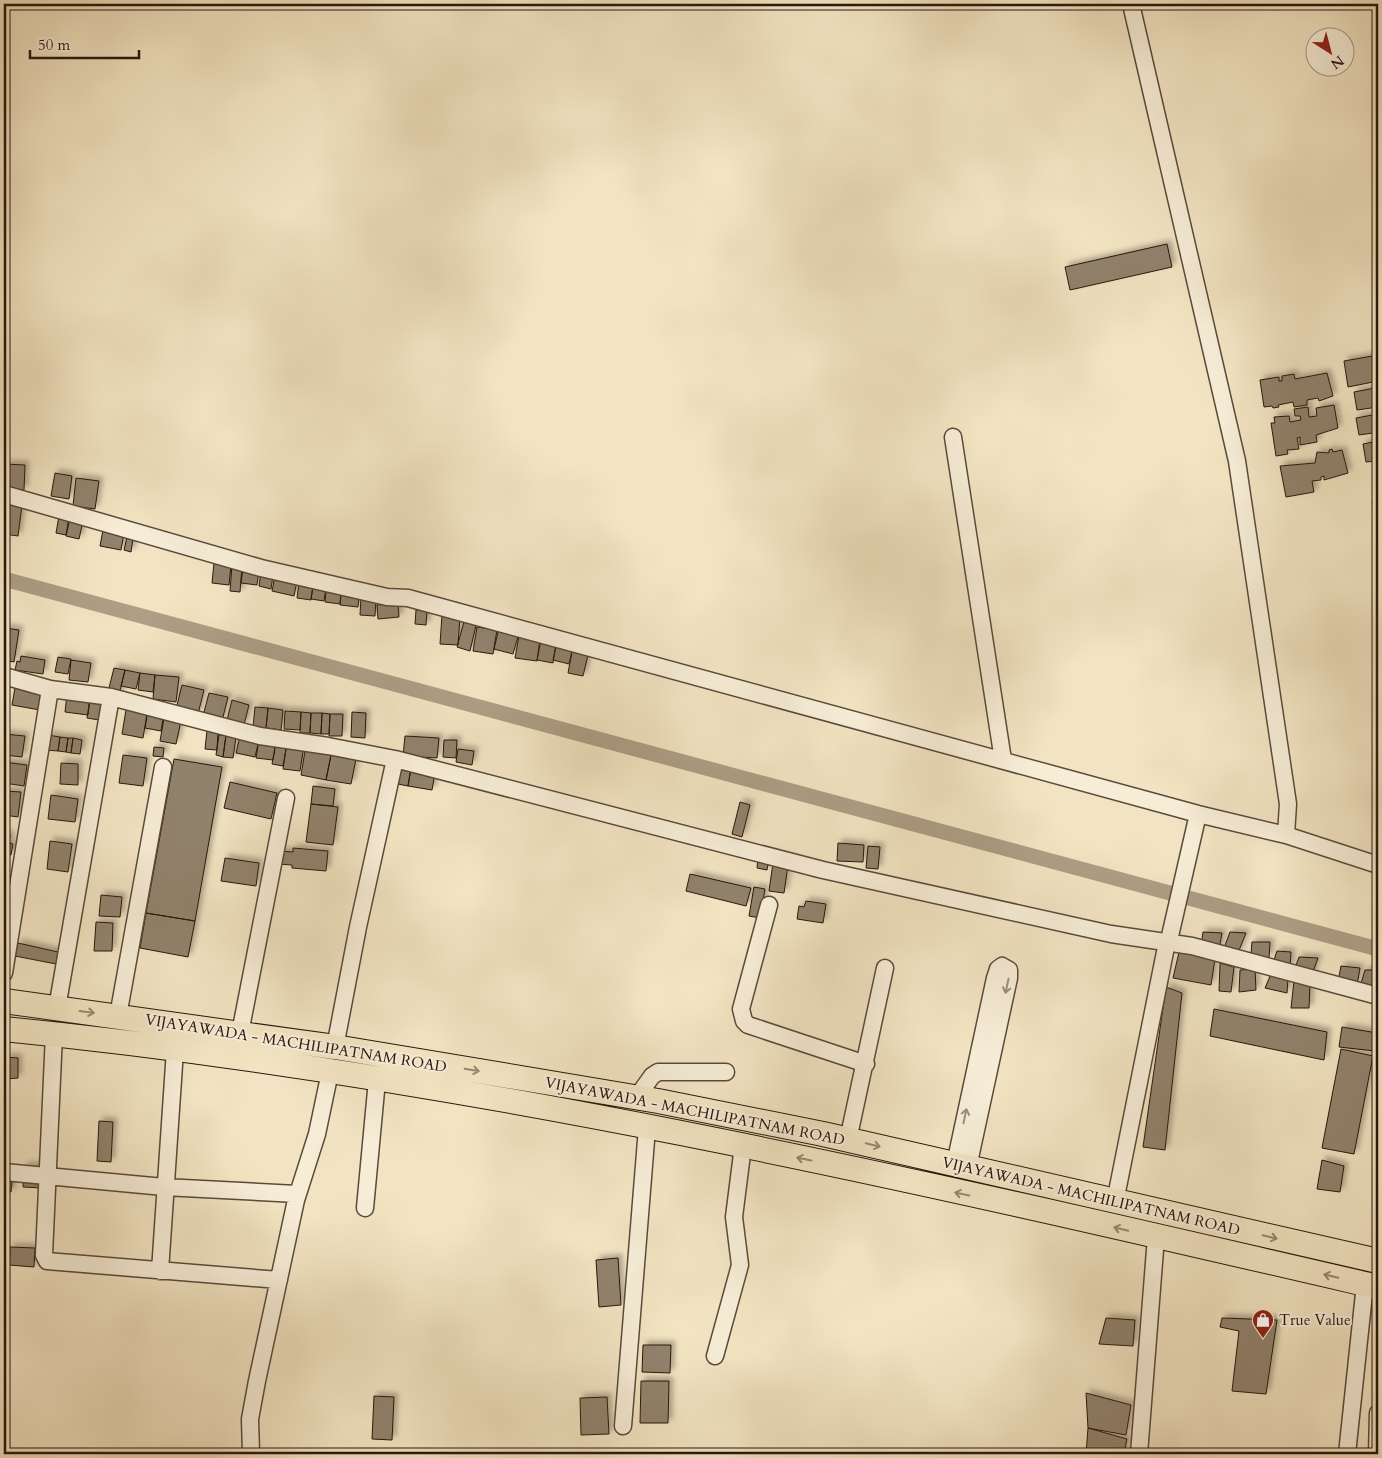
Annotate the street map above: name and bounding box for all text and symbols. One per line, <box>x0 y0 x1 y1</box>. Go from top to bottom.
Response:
scale bar <box>30 28 139 60</box>
north arrow <box>1304 28 1354 78</box>
text: 50 m <box>38 35 70 55</box>
text: N <box>1327 51 1348 73</box>
one-way arrow <box>1002 977 1012 993</box>
one-way arrow <box>78 1007 94 1017</box>
street label: VIJAYAWADA - MACHILIPATNAM ROAD <box>144 1009 448 1077</box>
one-way arrow <box>464 1065 480 1075</box>
street label: VIJAYAWADA - MACHILIPATNAM ROAD <box>543 1072 847 1150</box>
one-way arrow <box>961 1108 971 1124</box>
one-way arrow <box>864 1141 880 1150</box>
street label: VIJAYAWADA - MACHILIPATNAM ROAD <box>940 1152 1242 1240</box>
one-way arrow <box>796 1154 812 1163</box>
one-way arrow <box>955 1189 971 1198</box>
one-way arrow <box>1113 1224 1129 1233</box>
one-way arrow <box>1261 1233 1277 1242</box>
one-way arrow <box>1323 1271 1339 1280</box>
shop icon: True Value <box>1251 1308 1275 1339</box>
place label: True Value <box>1279 1310 1351 1330</box>

